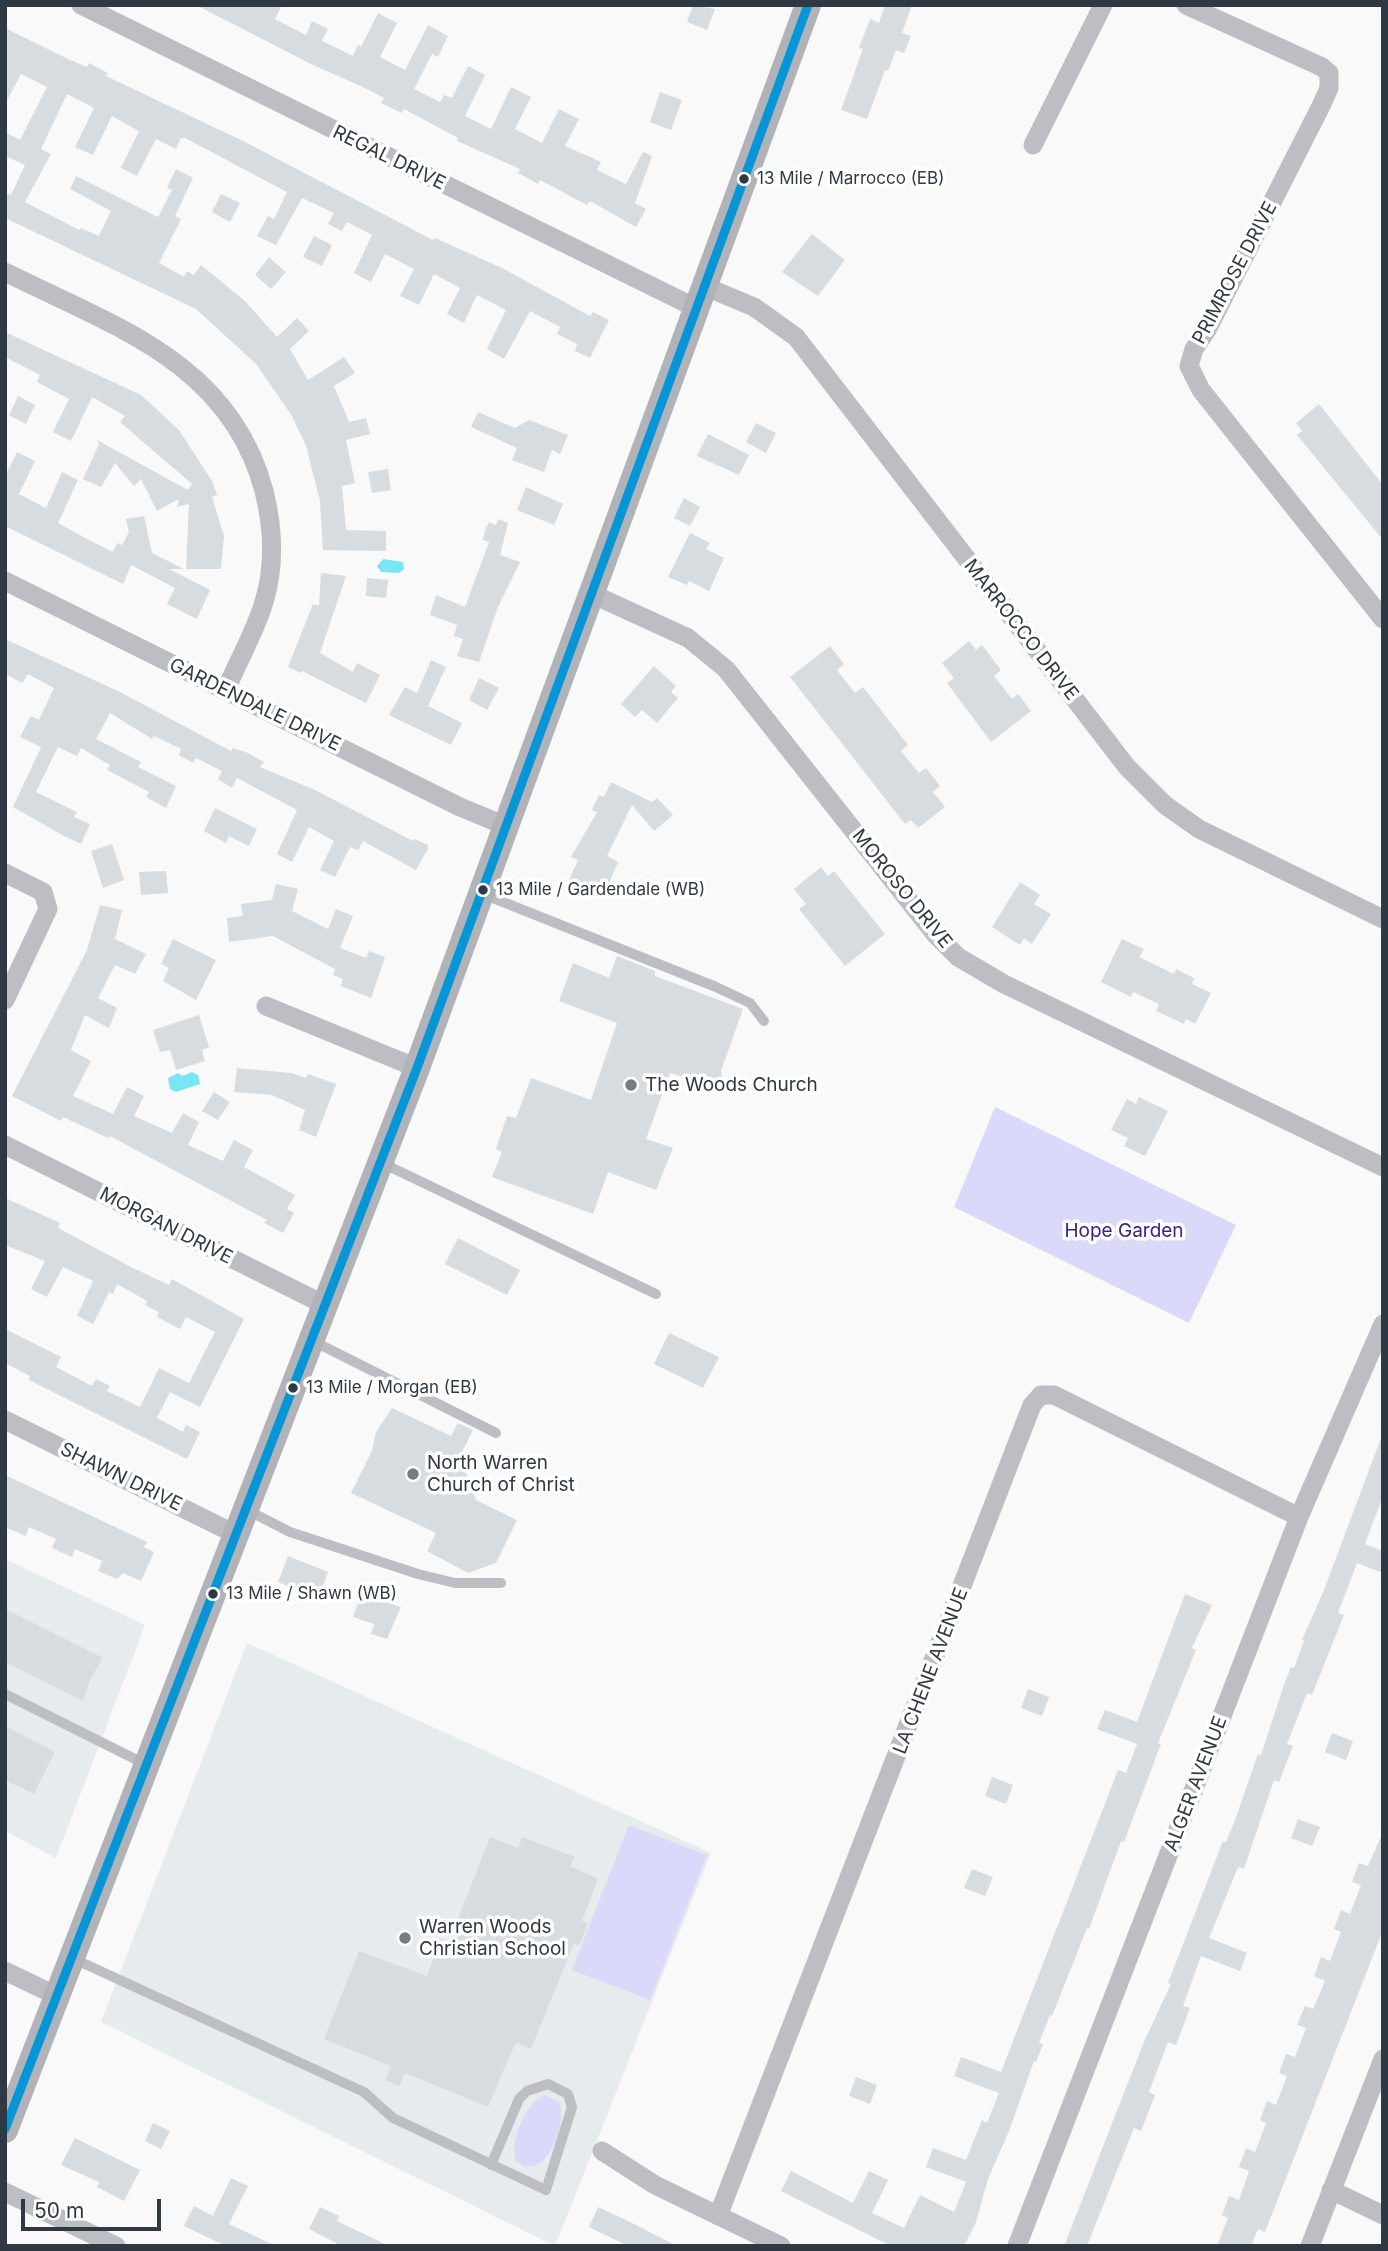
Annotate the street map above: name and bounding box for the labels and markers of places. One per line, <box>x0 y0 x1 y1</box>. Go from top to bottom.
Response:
place label: 13 Mile / Marrocco (EB) <box>757 169 944 189</box>
marker: 13 Mile / Marrocco (EB) <box>737 172 751 186</box>
place label: 13 Mile / Gardendale (WB) <box>496 880 705 900</box>
marker: 13 Mile / Gardendale (WB) <box>476 883 490 897</box>
place label: The Woods Church <box>645 1074 818 1096</box>
marker: The Woods Church <box>623 1077 639 1093</box>
place label: 13 Mile / Morgan (EB) <box>306 1378 478 1398</box>
marker: 13 Mile / Morgan (EB) <box>286 1381 300 1395</box>
place label: North Warren Church of Christ <box>427 1452 575 1496</box>
marker: North Warren Church of Christ <box>405 1466 421 1482</box>
place label: 13 Mile / Shawn (WB) <box>226 1584 397 1604</box>
marker: 13 Mile / Shawn (WB) <box>206 1587 220 1601</box>
place label: Warren Woods Christian School <box>419 1916 566 1960</box>
marker: Warren Woods Christian School <box>397 1930 413 1946</box>

